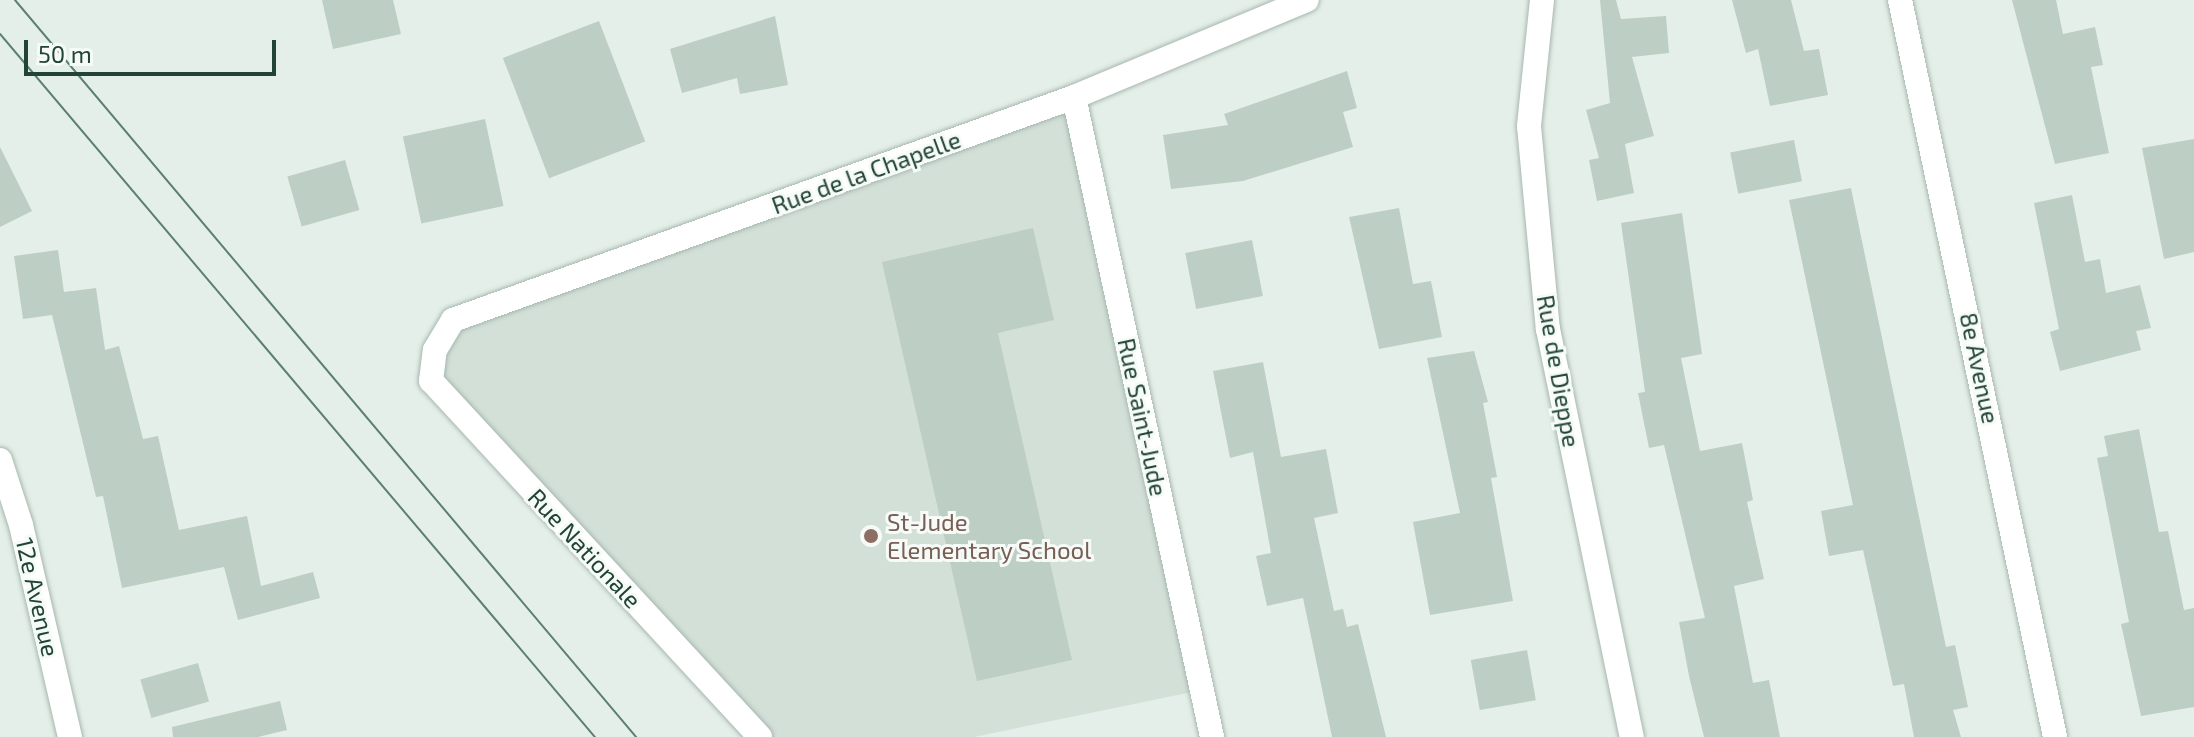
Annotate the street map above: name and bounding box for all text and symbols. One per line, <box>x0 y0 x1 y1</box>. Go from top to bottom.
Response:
scale bar <box>28 24 280 74</box>
text: 50 m <box>38 39 92 68</box>
street label: Rue de la Chapelle <box>768 124 964 220</box>
street label: Rue de Dieppe <box>1531 293 1587 449</box>
street label: 8e Avenue <box>1954 310 2006 426</box>
street label: Rue Saint-Jude <box>1112 335 1174 499</box>
street label: Rue Nationale <box>522 482 648 614</box>
place label: St-Jude Elementary School <box>887 508 1092 564</box>
marker: St-Jude Elementary School <box>862 527 880 545</box>
street label: 12e Avenue <box>10 534 66 660</box>

